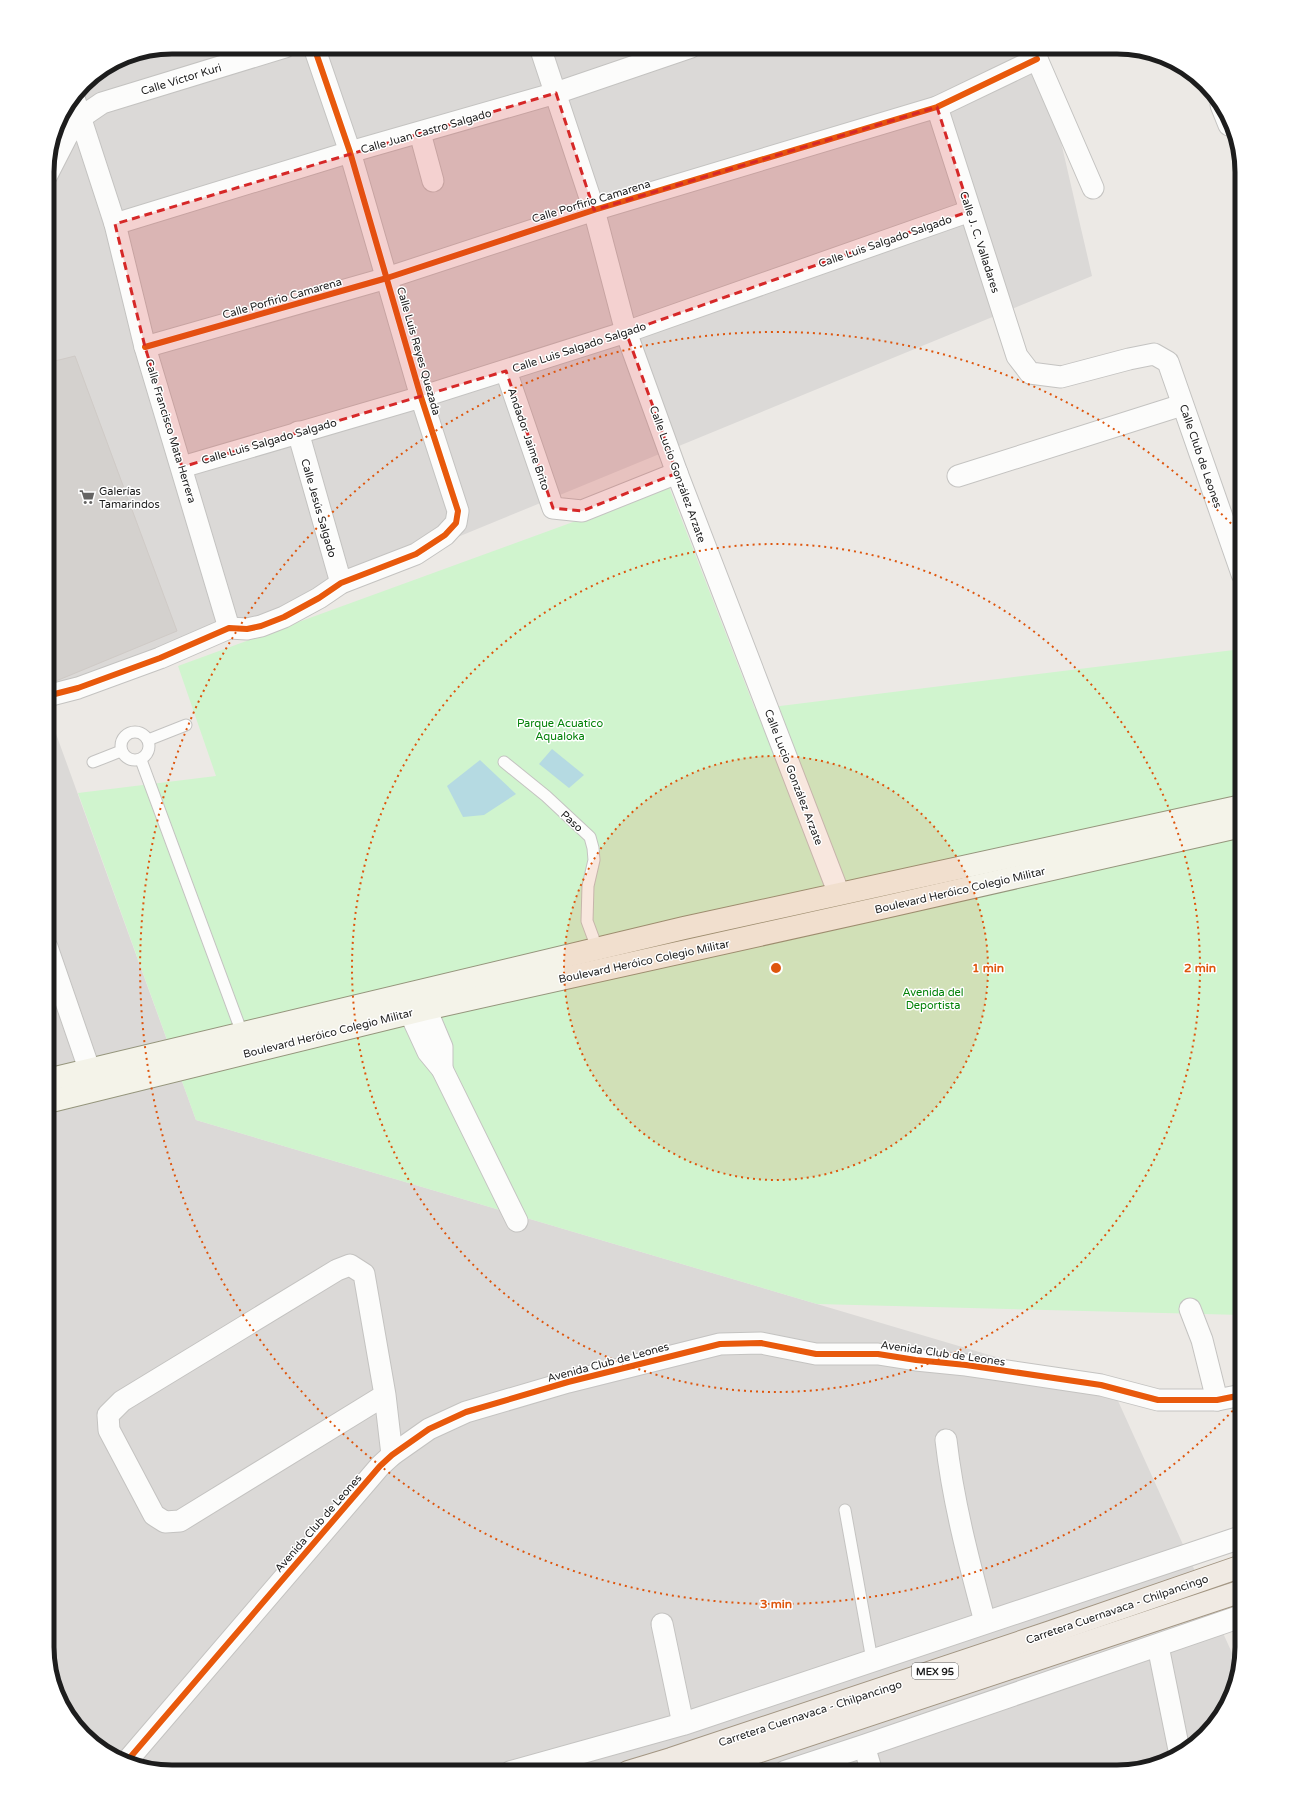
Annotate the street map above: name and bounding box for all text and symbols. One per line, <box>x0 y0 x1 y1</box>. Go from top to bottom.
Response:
street label: Calle Víctor Kuri <box>139 61 223 98</box>
street label: Calle Juan Castro Salgado <box>359 107 493 156</box>
street label: Calle Porfirio Camarena <box>530 177 652 226</box>
street label: Calle J. C. Valladares <box>957 190 1002 295</box>
street label: Calle Luis Salgado Salgado <box>817 212 954 270</box>
street label: Calle Porfirio Camarena <box>221 275 343 322</box>
street label: Calle Luis Reyes Quezada <box>394 285 443 417</box>
street label: Calle Luis Salgado Salgado <box>511 320 648 375</box>
street label: Calle Francisco Mata Herrera <box>142 357 199 505</box>
street label: Andador Jaime Brito <box>505 386 552 492</box>
street label: Calle Club de Leones <box>1177 403 1224 510</box>
street label: Calle Lucio González Arzate <box>647 404 708 544</box>
street label: Calle Luis Salgado Salgado <box>200 416 339 467</box>
street label: Calle Jesús Salgado <box>298 457 339 559</box>
place label: Galerías Tamarindos <box>99 485 160 511</box>
supermarket icon: Galerías Tamarindos <box>78 488 96 506</box>
street label: Calle Lucio González Arzate <box>762 707 825 847</box>
park label: Parque Acuatico Aqualoka <box>517 717 603 743</box>
street label: Paso <box>558 808 586 835</box>
street label: Boulevard Heróico Colegio Militar <box>874 864 1047 916</box>
street label: Boulevard Heróico Colegio Militar <box>557 937 732 986</box>
centre of rings <box>769 961 783 975</box>
text: 1 min <box>972 961 1004 975</box>
text: 2 min <box>1184 961 1216 975</box>
park label: Avenida del Deportista <box>902 986 964 1012</box>
street label: Boulevard Heróico Colegio Militar <box>242 1006 415 1061</box>
street label: Avenida Club de Leones <box>880 1338 1006 1369</box>
street label: Avenida Club de Leones <box>546 1340 670 1385</box>
street label: Avenida Club de Leones <box>272 1472 364 1575</box>
street label: Carretera Cuernavaca - Chilpancingo <box>1024 1572 1210 1647</box>
text: 3 min <box>760 1597 792 1611</box>
road number: MEX 95 <box>912 1663 958 1679</box>
street label: Carretera Cuernavaca - Chilpancingo <box>717 1678 904 1749</box>

